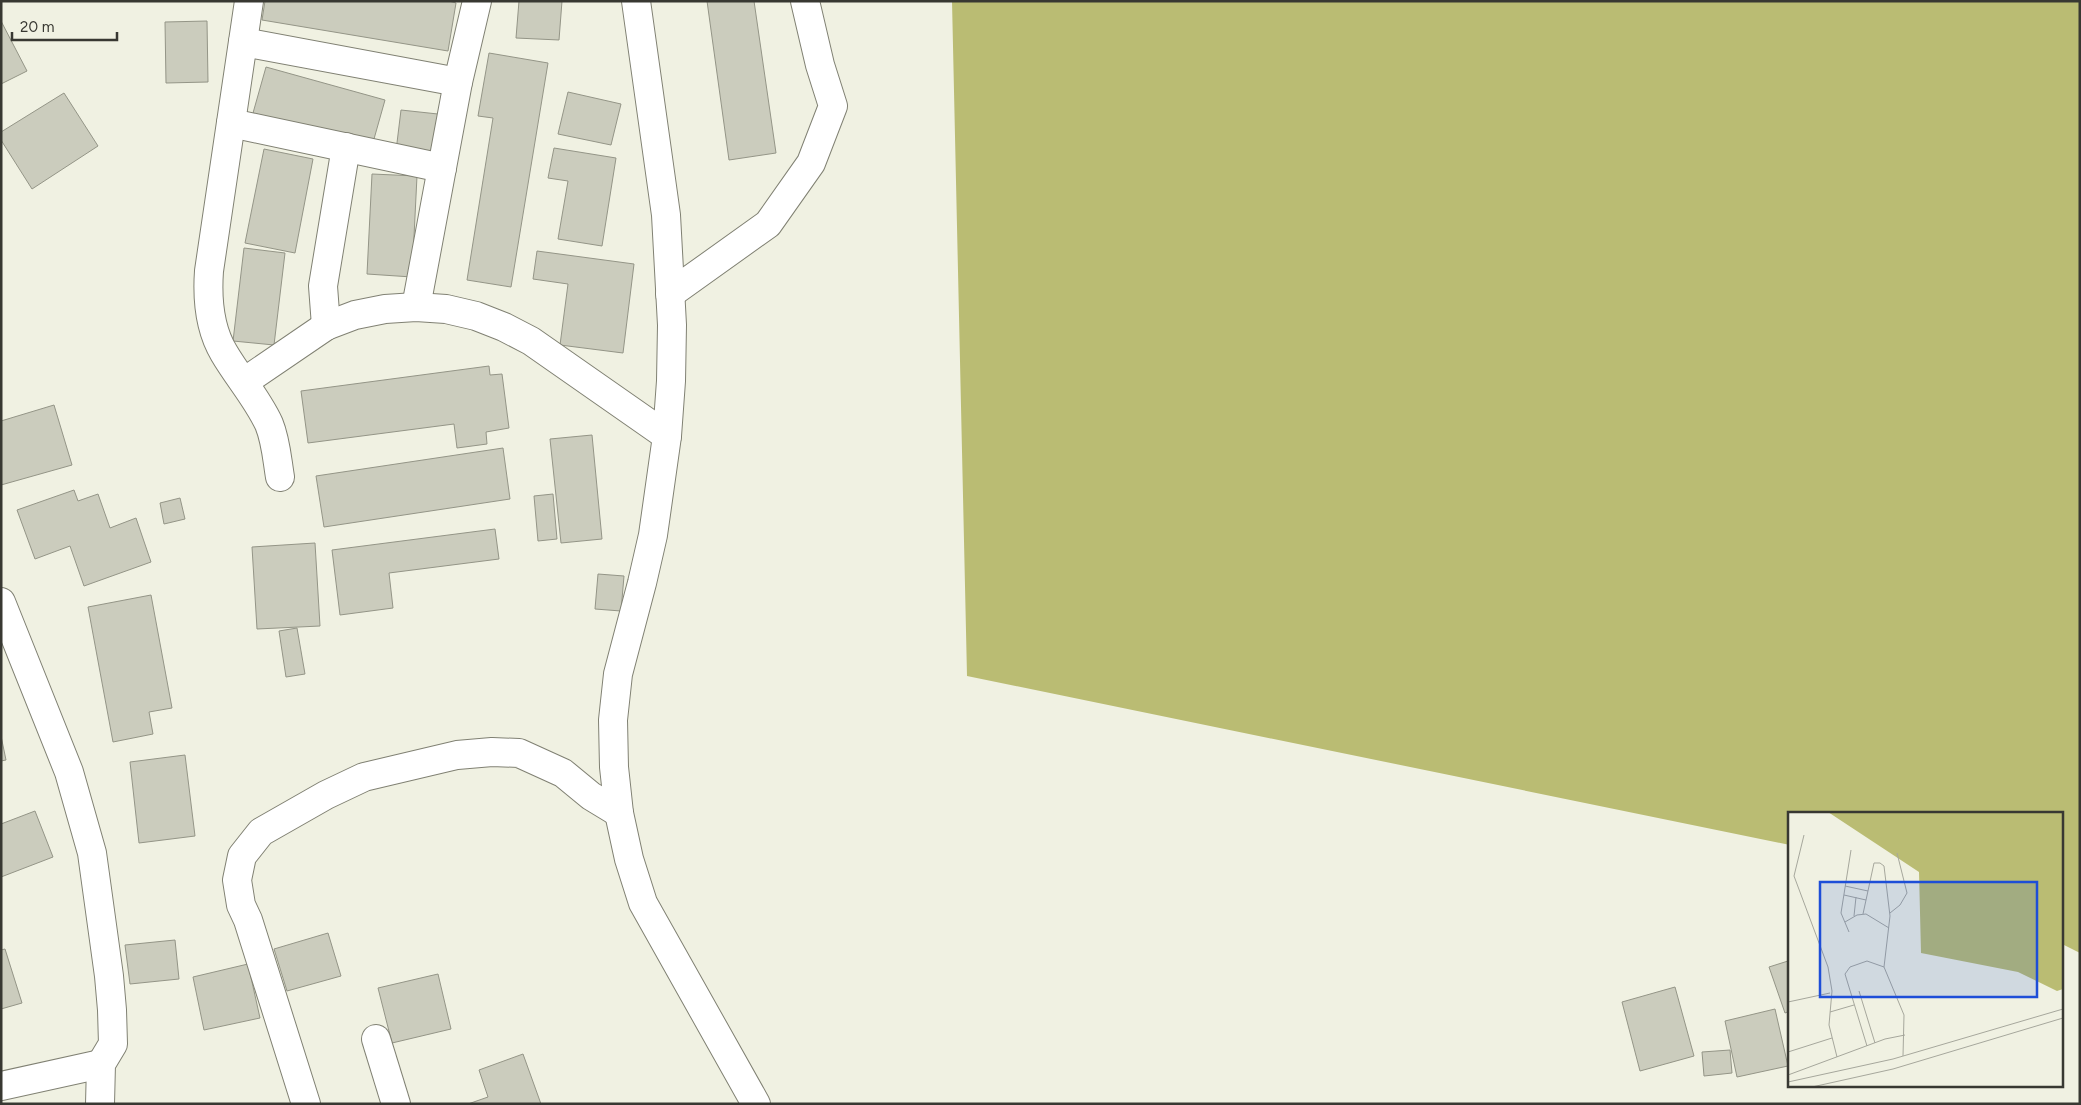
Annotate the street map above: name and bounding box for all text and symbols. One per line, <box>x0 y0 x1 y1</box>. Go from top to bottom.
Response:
scale bar <box>12 10 118 42</box>
text: 20 m <box>20 18 54 36</box>
inset map <box>1788 812 2064 1088</box>

